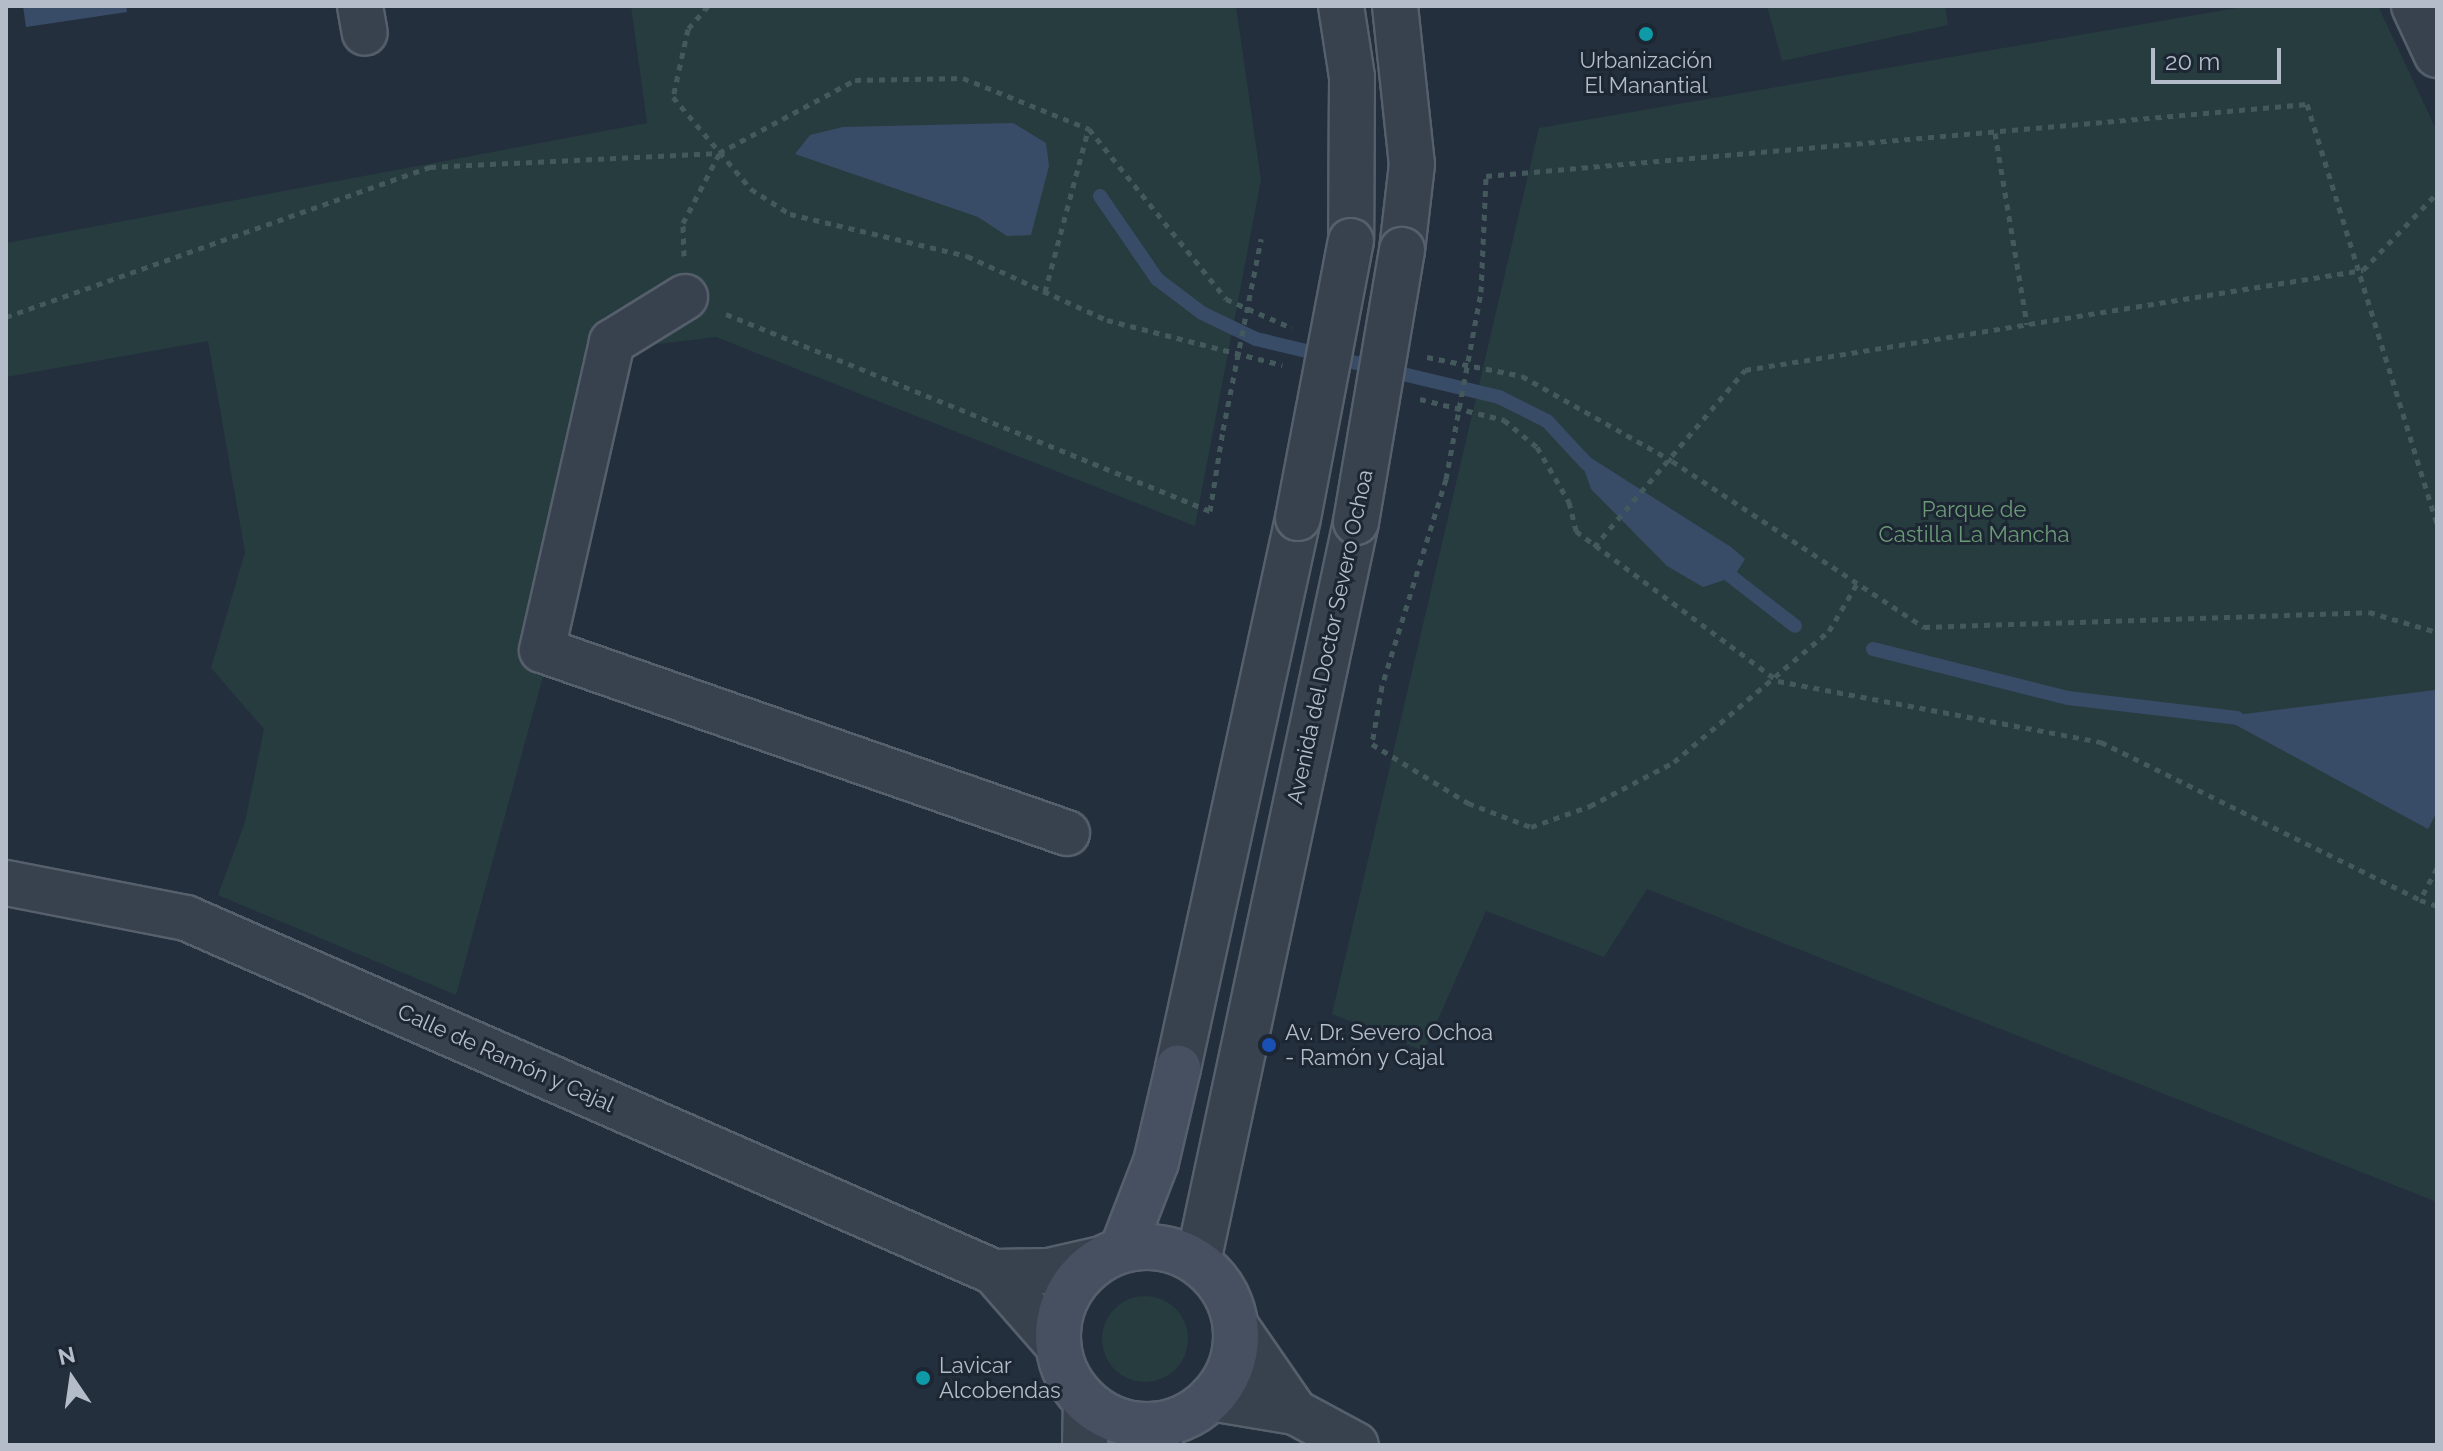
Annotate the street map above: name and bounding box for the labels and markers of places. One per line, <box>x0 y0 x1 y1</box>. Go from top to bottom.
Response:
marker: Urbanización El Manantial <box>1637 25 1655 43</box>
place label: Urbanización El Manantial <box>1580 47 1712 98</box>
place label: Av. Dr. Severo Ochoa - Ramón y Cajal <box>1285 1019 1493 1070</box>
marker: Av. Dr. Severo Ochoa - Ramón y Cajal <box>1260 1036 1278 1054</box>
place label: Lavicar Alcobendas <box>939 1352 1061 1404</box>
marker: Lavicar Alcobendas <box>914 1369 932 1387</box>

